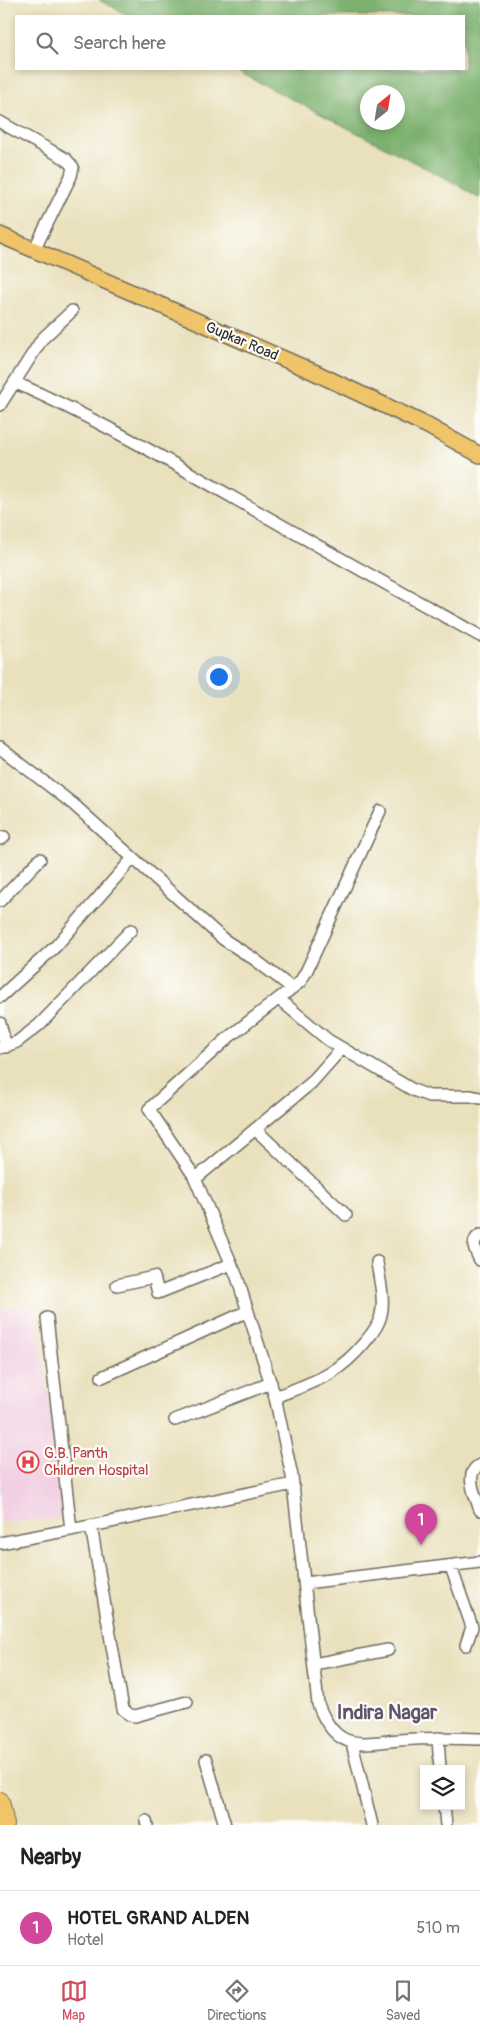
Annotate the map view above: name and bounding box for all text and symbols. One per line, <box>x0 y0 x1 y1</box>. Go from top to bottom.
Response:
search box <box>15 15 465 70</box>
icon: search <box>33 29 61 57</box>
text: Search here <box>73 31 166 55</box>
north arrow <box>360 85 405 130</box>
street label: Gupkar Road <box>202 318 281 365</box>
your location <box>206 664 232 690</box>
place label: G.B. Panth Children Hospital <box>44 1444 149 1480</box>
hospital icon: G.B. Panth Children Hospital <box>16 1450 40 1474</box>
pin: 1 <box>405 1504 437 1545</box>
district label: Indira Nagar <box>337 1700 438 1725</box>
map controls <box>420 1765 465 1810</box>
button: layers <box>420 1765 465 1810</box>
text: Nearby <box>20 1844 81 1871</box>
text: HOTEL GRAND ALDEN <box>67 1906 249 1930</box>
text: 1 <box>33 1918 39 1938</box>
text: 510 m <box>416 1918 460 1938</box>
text: Hotel <box>67 1930 104 1950</box>
tab: Map <box>60 1977 88 2024</box>
tab: Directions <box>207 1977 266 2024</box>
tab: Saved <box>386 1977 420 2024</box>

